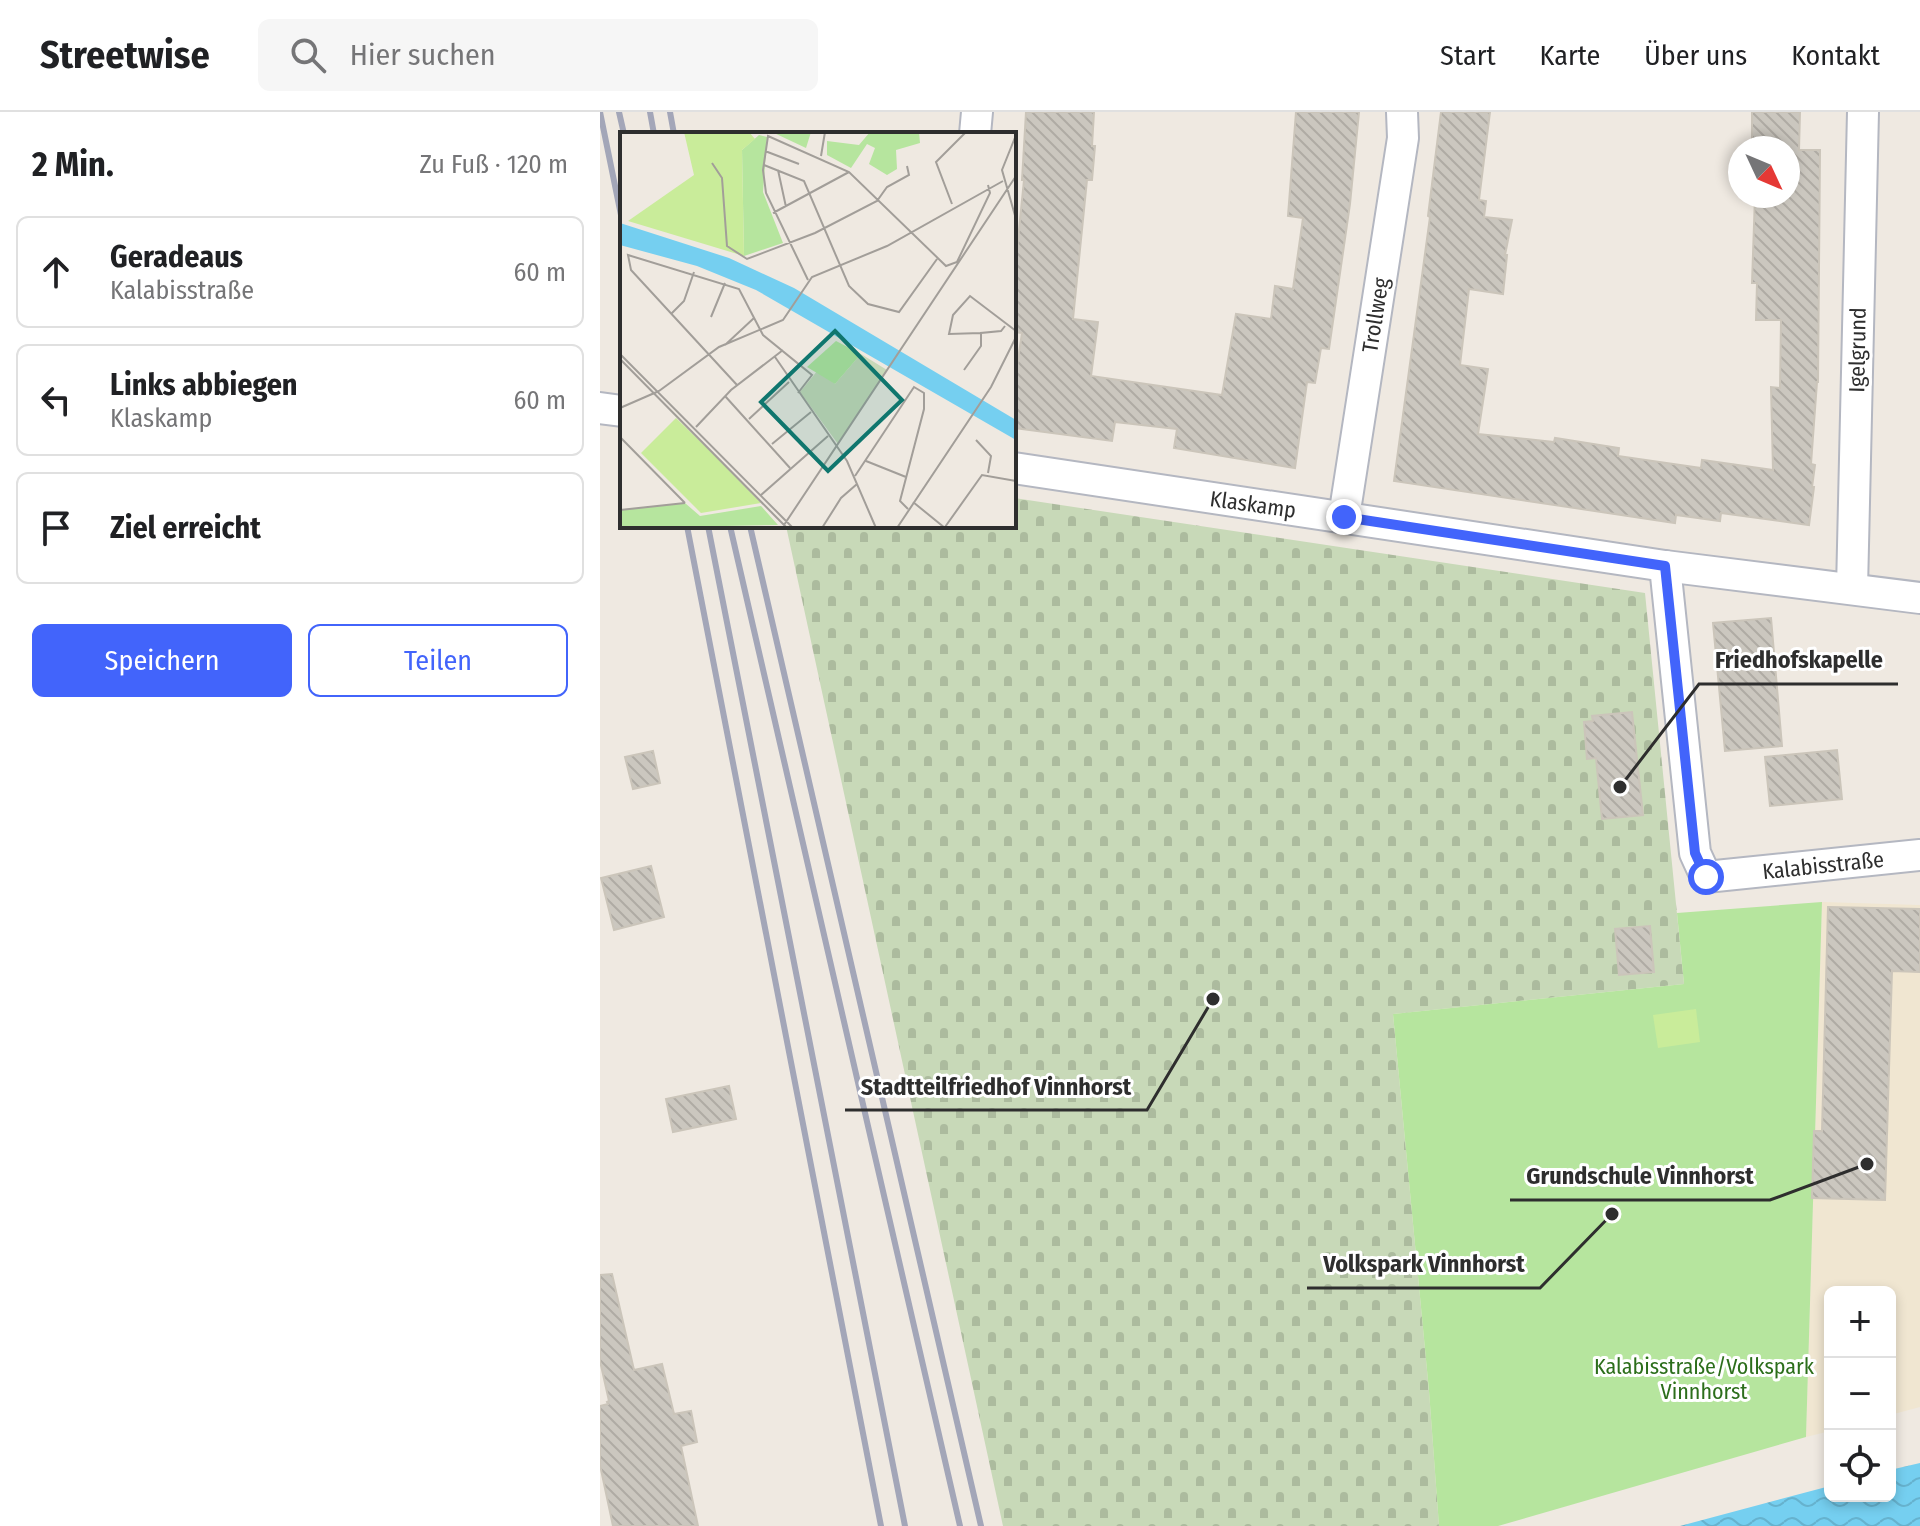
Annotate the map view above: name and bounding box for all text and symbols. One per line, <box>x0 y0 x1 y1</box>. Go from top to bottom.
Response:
search box <box>258 19 818 91</box>
text: Streetwise <box>40 32 210 78</box>
icon: search <box>286 33 330 77</box>
text: Hier suchen <box>350 37 496 73</box>
text: Start <box>1440 39 1496 72</box>
text: Karte <box>1540 39 1600 72</box>
text: Über uns <box>1644 39 1747 72</box>
text: Kontakt <box>1791 39 1880 72</box>
inset map <box>620 132 1016 528</box>
north arrow <box>1728 136 1800 208</box>
text: 2 Min. <box>32 144 114 185</box>
text: Zu Fuß · 120 m <box>420 149 568 180</box>
text: Geradeaus <box>110 239 243 275</box>
icon: ahead <box>34 250 78 294</box>
text: 60 m <box>513 257 566 288</box>
text: Kalabisstraße <box>110 275 254 306</box>
street label: Trollweg <box>1356 275 1395 354</box>
street label: Igelgrund <box>1843 307 1872 393</box>
text: Links abbiegen <box>110 367 298 403</box>
icon: left <box>34 378 78 422</box>
text: 60 m <box>513 385 566 416</box>
text: Klaskamp <box>110 403 212 434</box>
street label: Klaskamp <box>1208 485 1298 524</box>
route end <box>1326 499 1362 535</box>
icon: arrive <box>34 506 78 550</box>
text: Ziel erreicht <box>110 510 261 546</box>
button: Speichern <box>32 624 292 697</box>
button: Teilen <box>308 624 568 697</box>
callout: Friedhofskapelle <box>1699 636 1898 684</box>
text: Friedhofskapelle <box>1715 646 1883 674</box>
street label: Kalabisstraße <box>1761 846 1885 885</box>
route start <box>1688 859 1724 895</box>
callout: Stadtteilfriedhof Vinnhorst <box>845 1062 1147 1110</box>
text: Stadtteilfriedhof Vinnhorst <box>861 1073 1132 1101</box>
callout: Grundschule Vinnhorst <box>1510 1152 1770 1200</box>
text: Grundschule Vinnhorst <box>1526 1162 1754 1190</box>
callout: Volkspark Vinnhorst <box>1307 1240 1540 1288</box>
text: Volkspark Vinnhorst <box>1322 1250 1525 1278</box>
map controls <box>1824 1286 1896 1502</box>
button: + <box>1824 1286 1896 1358</box>
park label: Kalabisstraße/Volkspark Vinnhorst <box>1594 1353 1815 1405</box>
button: − <box>1824 1358 1896 1430</box>
button: locate <box>1824 1430 1896 1502</box>

